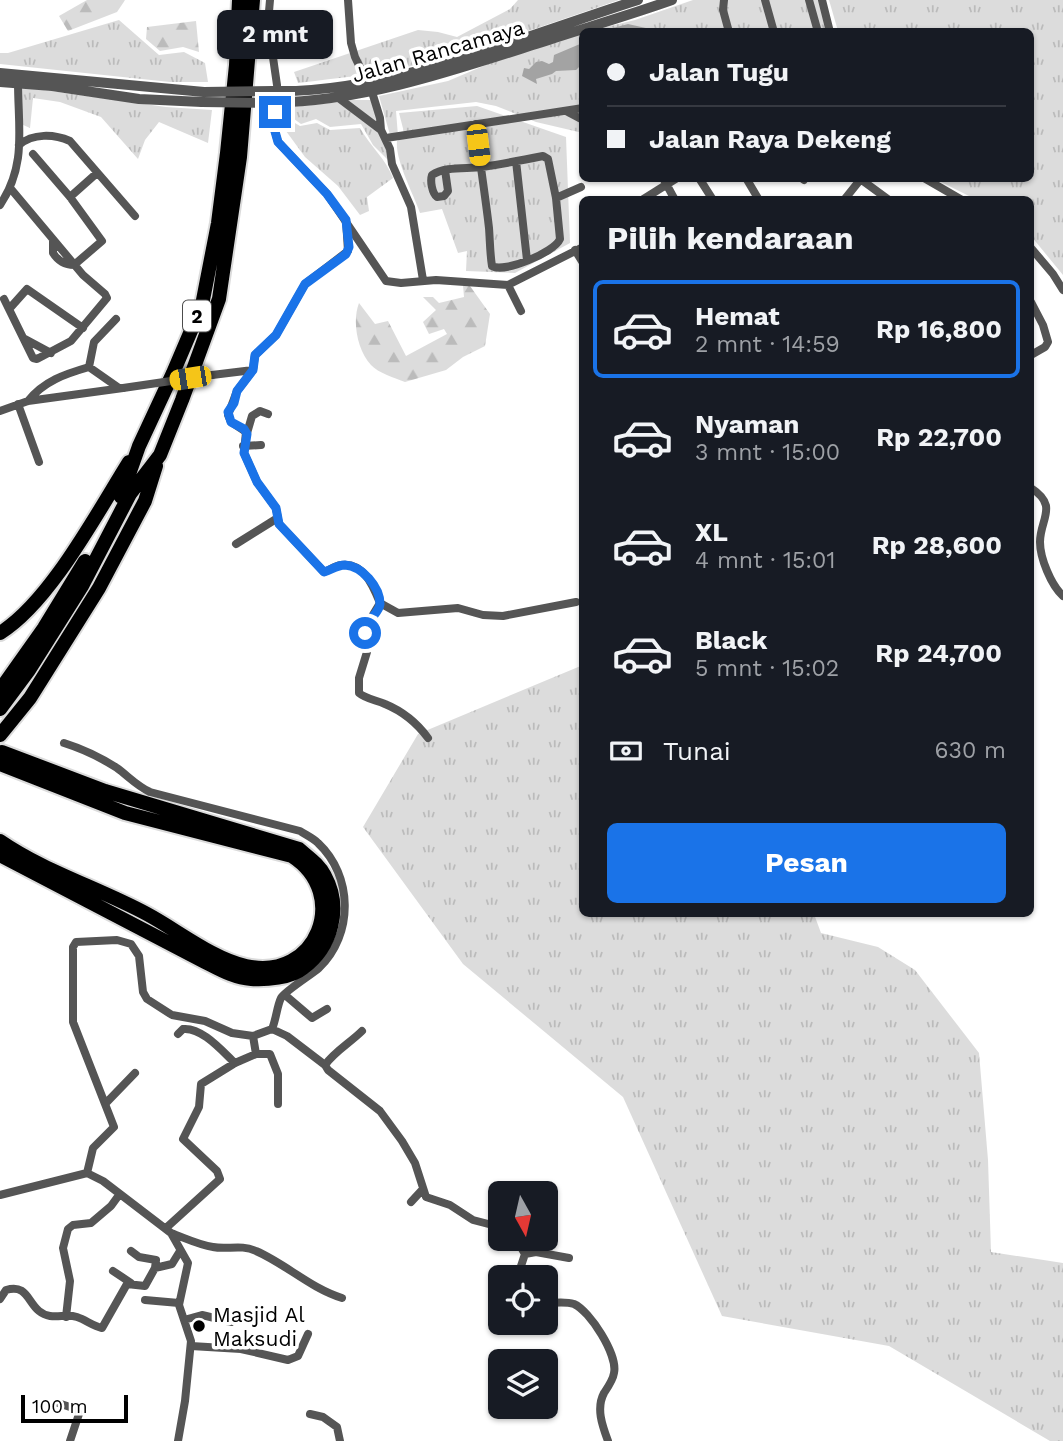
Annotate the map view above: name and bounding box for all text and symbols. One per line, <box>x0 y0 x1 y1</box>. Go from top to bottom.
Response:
callout: 2 mnt <box>217 10 333 60</box>
street label: Jalan Rancamaya <box>349 14 527 88</box>
text: 2 mnt <box>242 21 308 48</box>
text: Jalan Tugu <box>649 57 789 87</box>
route end <box>259 96 291 128</box>
car <box>466 123 491 167</box>
text: Jalan Raya Dekeng <box>649 124 891 154</box>
text: Pilih kendaraan <box>607 219 854 257</box>
icon: car <box>611 298 674 361</box>
road number: 2 <box>183 300 211 332</box>
text: Hemat <box>695 301 780 331</box>
text: Rp 16,800 <box>876 314 1002 344</box>
text: 2 mnt · 14:59 <box>695 331 840 358</box>
car <box>168 364 213 392</box>
icon: car <box>611 406 674 469</box>
text: Nyaman <box>695 409 799 439</box>
text: Rp 22,700 <box>876 422 1002 452</box>
text: 3 mnt · 15:00 <box>695 439 840 466</box>
icon: car <box>611 514 674 577</box>
text: XL <box>695 517 728 547</box>
text: Rp 28,600 <box>872 530 1002 560</box>
text: 4 mnt · 15:01 <box>695 547 835 574</box>
route start <box>349 617 381 649</box>
icon: car <box>611 622 674 685</box>
text: Black <box>695 625 767 655</box>
text: Rp 24,700 <box>875 638 1002 668</box>
text: 5 mnt · 15:02 <box>695 655 839 682</box>
icon: cash <box>607 732 645 770</box>
text: Tunai <box>663 736 731 766</box>
text: 630 m <box>935 737 1006 764</box>
button: Pesan <box>607 823 1006 903</box>
north arrow <box>488 1181 558 1251</box>
map controls <box>488 1181 558 1419</box>
button: locate <box>488 1265 558 1335</box>
place label: Masjid Al Maksudi <box>213 1302 305 1351</box>
marker: Masjid Al Maksudi <box>191 1318 207 1334</box>
button: layers <box>488 1349 558 1419</box>
scale bar <box>21 1392 128 1424</box>
text: 100 m <box>32 1395 88 1418</box>

